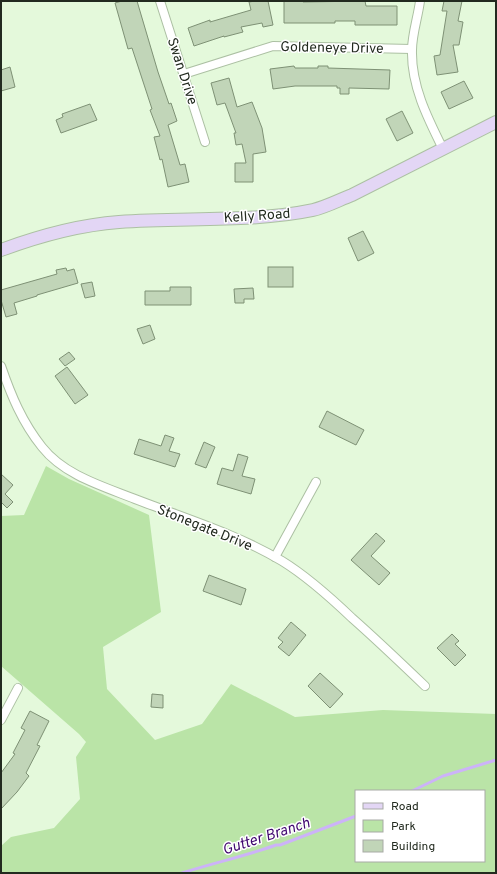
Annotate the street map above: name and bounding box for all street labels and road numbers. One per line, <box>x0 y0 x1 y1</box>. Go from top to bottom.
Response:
street label: Swan Drive <box>163 36 200 107</box>
street label: Goldeneye Drive <box>280 39 384 58</box>
street label: Kelly Road <box>223 206 291 227</box>
street label: Stonegate Drive <box>154 502 255 555</box>

